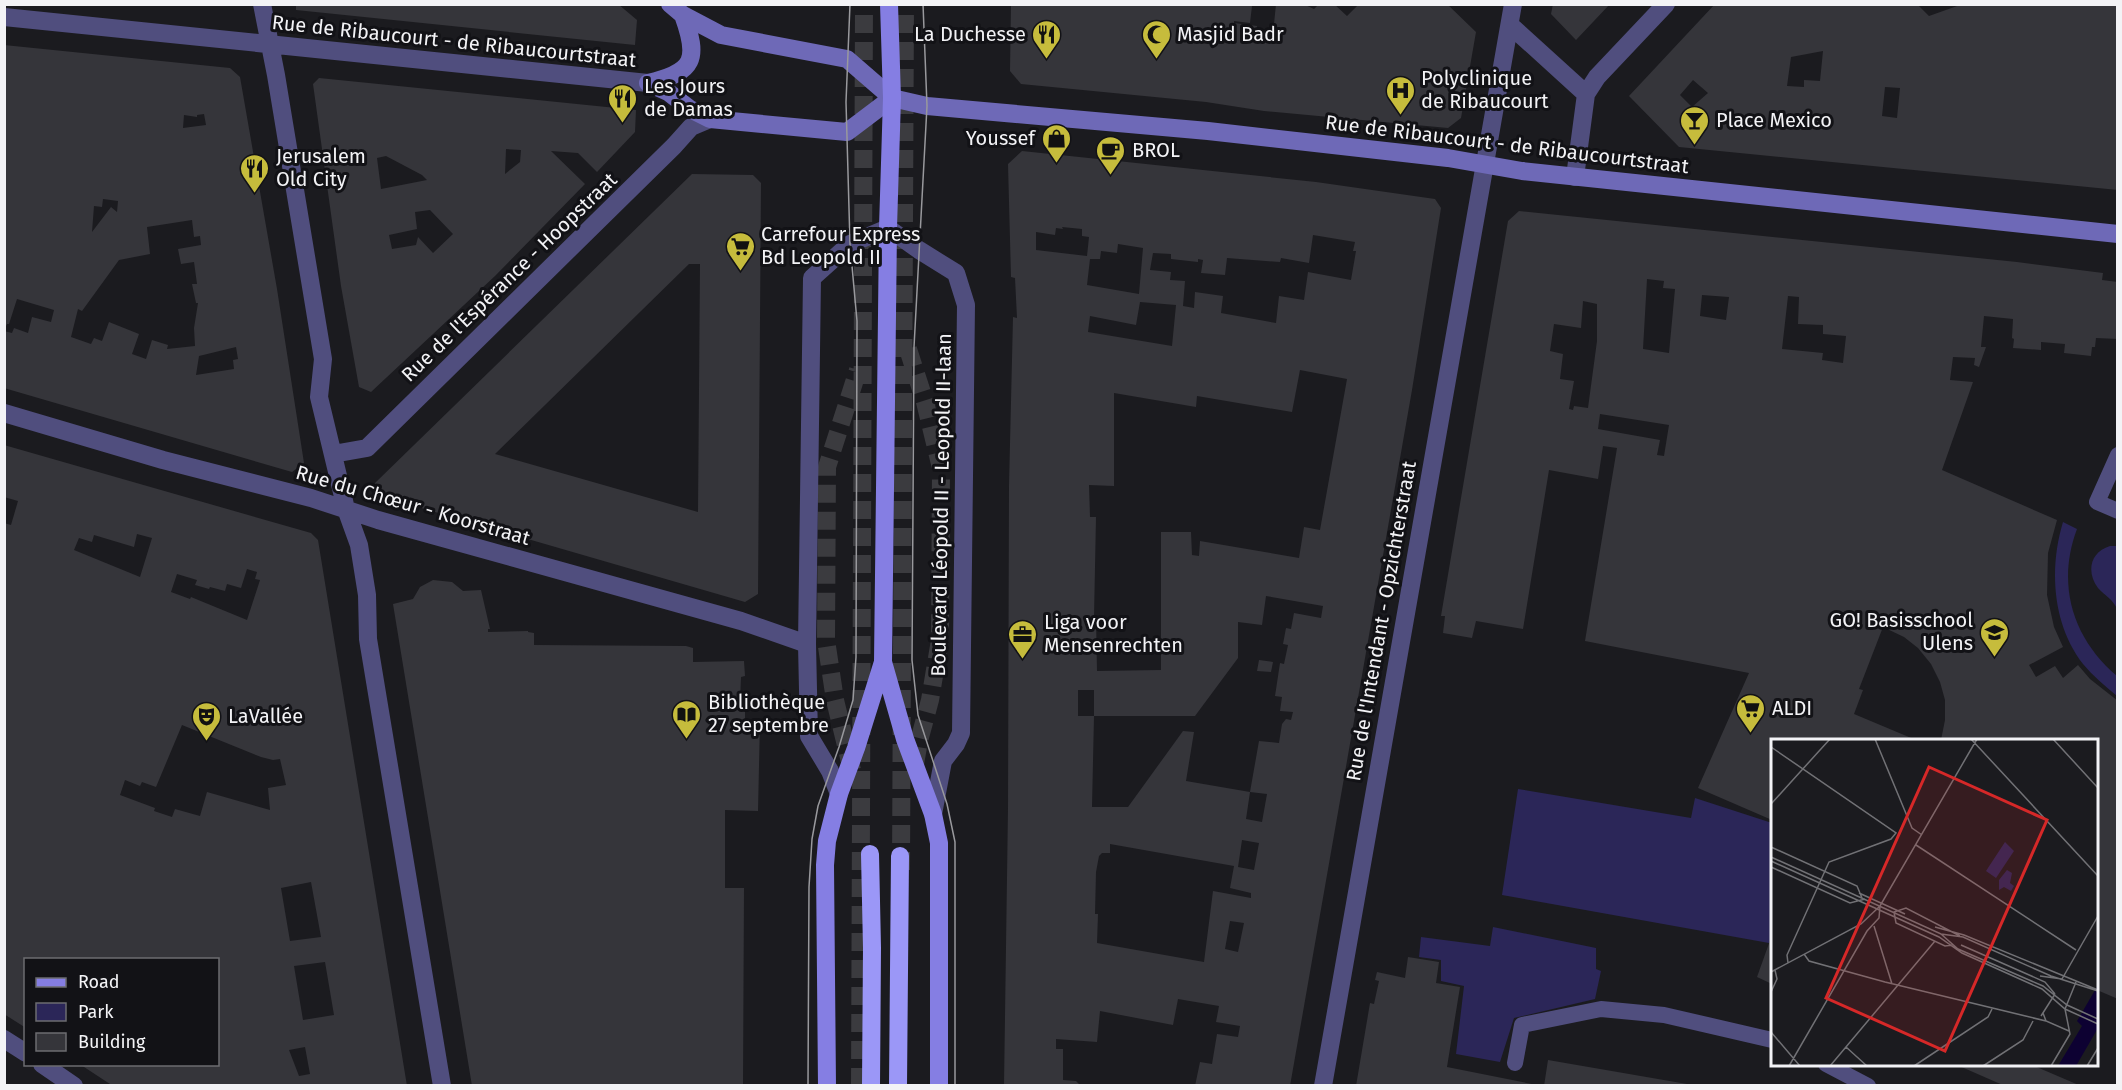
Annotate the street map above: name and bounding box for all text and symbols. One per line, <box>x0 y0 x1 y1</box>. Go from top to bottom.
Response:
street label: Rue de Ribaucourt - de Ribaucourtstraat <box>271 10 638 72</box>
restaurant icon: La Duchesse <box>1031 18 1063 60</box>
mosque icon: Masjid Badr <box>1140 18 1172 60</box>
place label: La Duchesse <box>914 22 1026 46</box>
place label: Masjid Badr <box>1177 22 1284 46</box>
place label: Polyclinique de Ribaucourt <box>1421 66 1549 113</box>
place label: Les Jours de Damas <box>644 74 733 121</box>
hospital icon: Polyclinique de Ribaucourt <box>1384 74 1416 116</box>
restaurant icon: Les Jours de Damas <box>607 82 639 124</box>
bar icon: Place Mexico <box>1679 104 1711 146</box>
place label: Place Mexico <box>1716 108 1832 132</box>
street label: Rue de Ribaucourt - de Ribaucourtstraat <box>1324 110 1691 178</box>
shop icon: Youssef <box>1040 122 1072 164</box>
place label: Youssef <box>966 126 1036 150</box>
cafe icon: BROL <box>1095 134 1127 176</box>
place label: BROL <box>1132 138 1180 162</box>
place label: Jerusalem Old City <box>276 144 366 191</box>
restaurant icon: Jerusalem Old City <box>239 152 271 194</box>
street label: Rue de l'Espérance - Hoopstraat <box>396 167 622 386</box>
place label: Carrefour Express Bd Leopold II <box>761 222 920 269</box>
supermarket icon: Carrefour Express Bd Leopold II <box>724 230 756 272</box>
street label: Boulevard Léopold II - Leopold II-laan <box>926 333 956 677</box>
street label: Rue de l'Intendant - Opzichterstraat <box>1341 458 1421 783</box>
street label: Rue du Chœur - Koorstraat <box>293 460 534 550</box>
place label: GO! Basisschool Ulens <box>1830 608 1973 655</box>
place label: Liga voor Mensenrechten <box>1044 610 1183 657</box>
school or university icon: GO! Basisschool Ulens <box>1978 616 2010 658</box>
office icon: Liga voor Mensenrechten <box>1007 618 1039 660</box>
place label: Bibliothèque 27 septembre <box>708 690 829 737</box>
supermarket icon: ALDI <box>1735 692 1767 734</box>
place label: ALDI <box>1772 696 1812 720</box>
library icon: Bibliothèque 27 septembre <box>671 698 703 740</box>
theatre icon: LaVallée <box>191 700 223 742</box>
place label: LaVallée <box>228 704 303 728</box>
inset map <box>1771 739 2098 1066</box>
legend <box>24 958 219 1066</box>
text: Road <box>78 971 120 993</box>
text: Park <box>78 1001 114 1023</box>
text: Building <box>78 1031 146 1053</box>

